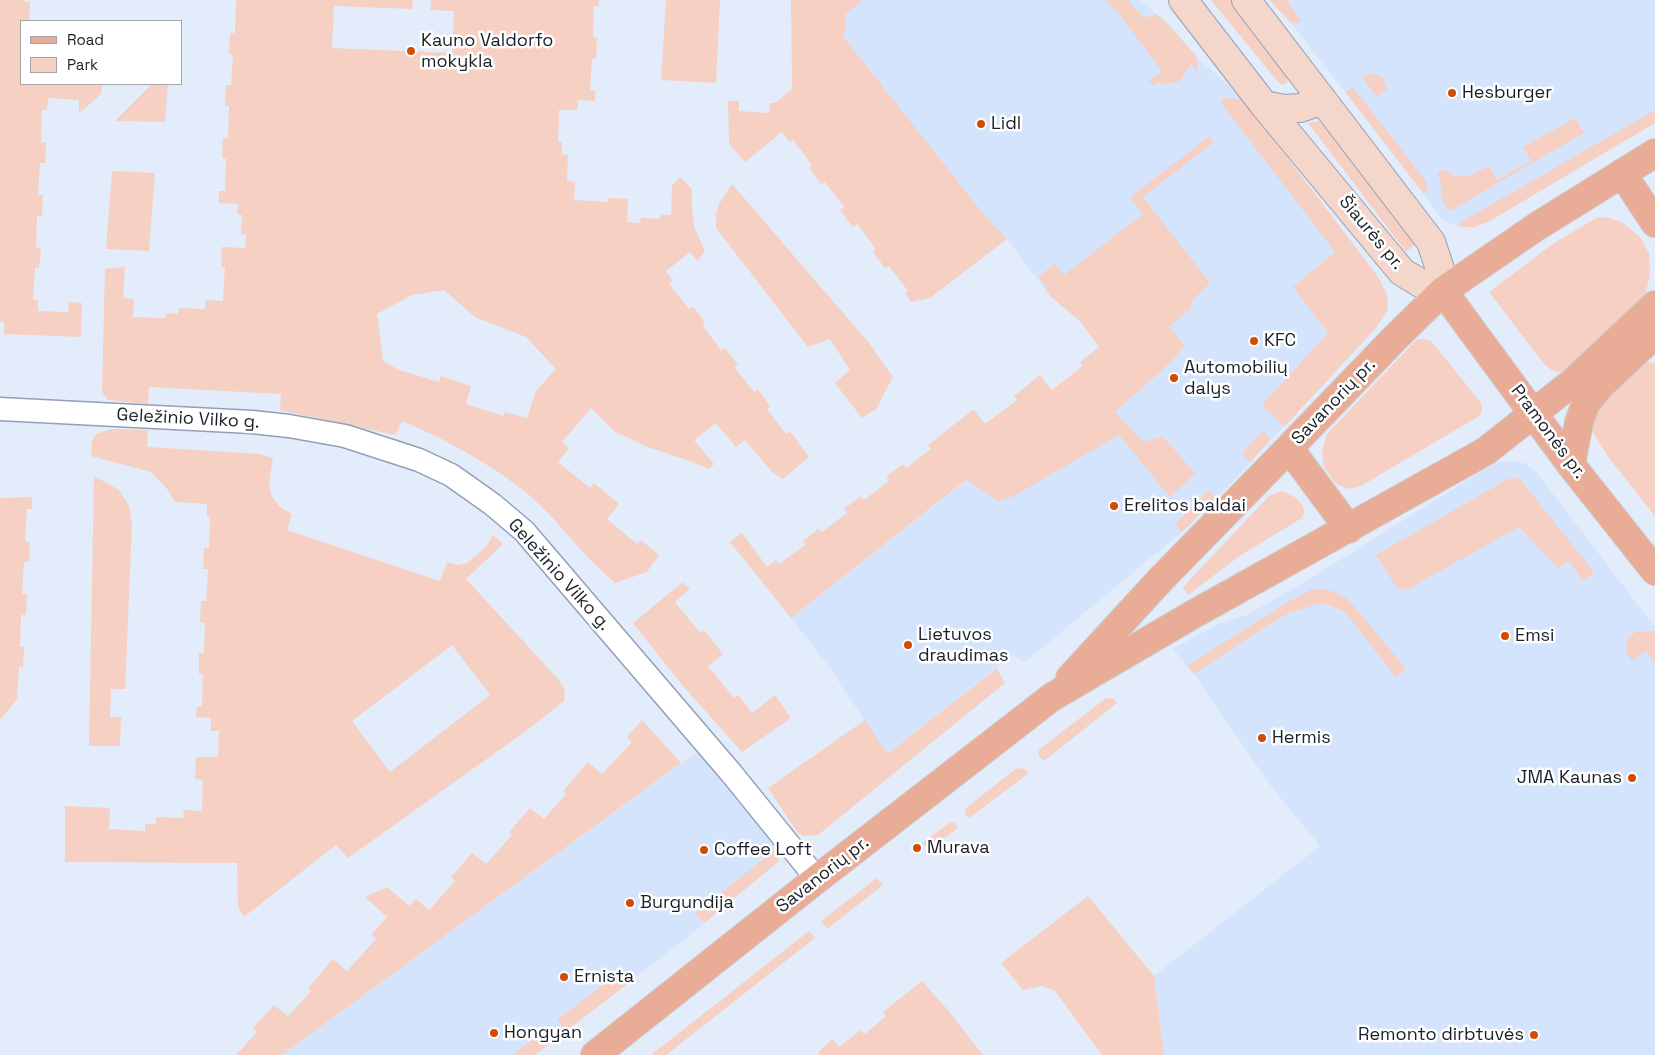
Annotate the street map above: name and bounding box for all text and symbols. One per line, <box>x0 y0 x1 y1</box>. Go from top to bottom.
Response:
legend <box>20 20 182 85</box>
text: Road <box>67 30 104 49</box>
place label: Kauno Valdorfo mokykla <box>421 30 553 72</box>
marker: Kauno Valdorfo mokykla <box>405 45 417 57</box>
text: Park <box>67 55 98 74</box>
place label: Hesburger <box>1462 82 1552 104</box>
marker: Hesburger <box>1446 87 1458 99</box>
place label: Lidl <box>991 113 1021 135</box>
marker: Lidl <box>975 118 987 130</box>
street label: Šiaurės pr. <box>1334 192 1408 274</box>
place label: KFC <box>1264 330 1296 352</box>
marker: KFC <box>1248 335 1260 347</box>
street label: Savanorių pr. <box>1288 354 1380 450</box>
place label: Automobilių dalys <box>1184 357 1288 399</box>
marker: Automobilių dalys <box>1168 372 1180 384</box>
street label: Pramonės pr. <box>1506 381 1590 483</box>
street label: Geležinio Vilko g. <box>116 404 260 434</box>
place label: Erelitos baldai <box>1124 495 1246 517</box>
marker: Erelitos baldai <box>1108 500 1120 512</box>
street label: Geležinio Vilko g. <box>503 515 615 635</box>
place label: Lietuvos draudimas <box>918 624 1008 666</box>
place label: Emsi <box>1515 625 1555 647</box>
marker: Emsi <box>1499 630 1511 642</box>
marker: Lietuvos draudimas <box>902 639 914 651</box>
place label: Hermis <box>1272 727 1331 749</box>
marker: Hermis <box>1256 732 1268 744</box>
place label: JMA Kaunas <box>1517 767 1622 789</box>
marker: JMA Kaunas <box>1626 772 1638 784</box>
street label: Savanorių pr. <box>772 832 874 918</box>
place label: Murava <box>927 837 990 859</box>
place label: Coffee Loft <box>714 839 812 861</box>
marker: Murava <box>911 842 923 854</box>
marker: Coffee Loft <box>698 844 710 856</box>
place label: Burgundija <box>640 892 734 914</box>
marker: Burgundija <box>624 897 636 909</box>
place label: Ernista <box>574 966 634 988</box>
marker: Ernista <box>558 971 570 983</box>
place label: Hongyan <box>504 1022 582 1044</box>
place label: Remonto dirbtuvės <box>1358 1024 1524 1046</box>
marker: Hongyan <box>488 1027 500 1039</box>
marker: Remonto dirbtuvės <box>1528 1029 1540 1041</box>

